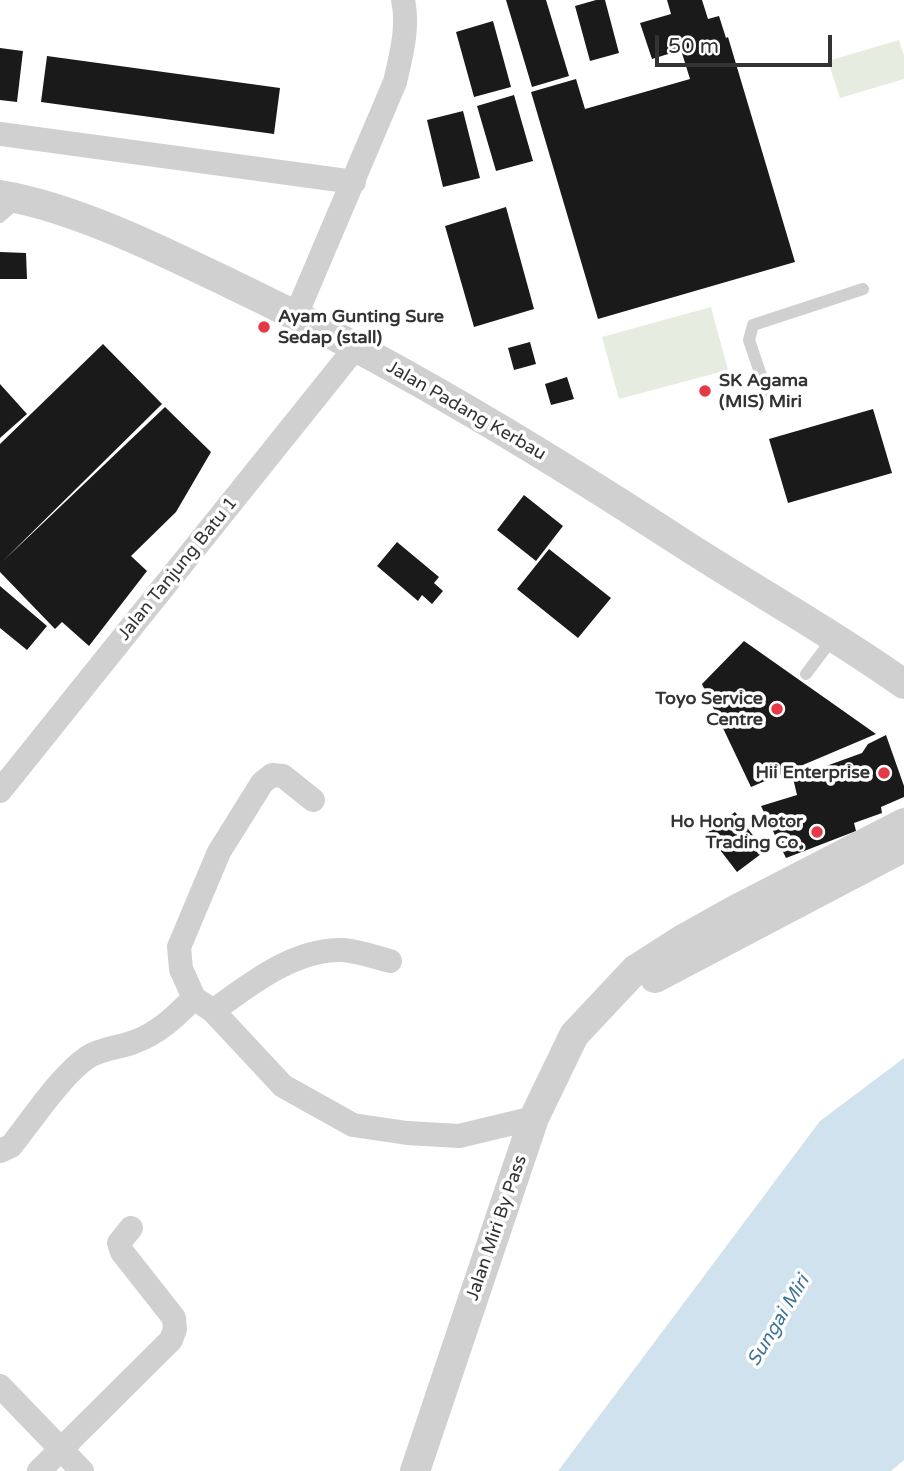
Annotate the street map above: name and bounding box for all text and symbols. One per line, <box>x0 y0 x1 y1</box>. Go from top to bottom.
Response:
scale bar <box>659 21 836 65</box>
text: 50 m <box>668 34 719 59</box>
place label: Ayam Gunting Sure Sedap (stall) <box>278 306 444 348</box>
marker: Ayam Gunting Sure Sedap (stall) <box>256 319 272 335</box>
street label: Jalan Padang Kerbau <box>382 357 550 465</box>
place label: SK Agama (MIS) Miri <box>719 370 808 412</box>
marker: SK Agama (MIS) Miri <box>697 383 713 399</box>
street label: Jalan Tanjung Batu 1 <box>114 493 242 645</box>
place label: Toyo Service Centre <box>655 688 763 730</box>
marker: Toyo Service Centre <box>769 701 785 717</box>
place label: Hii Enterprise <box>755 762 870 784</box>
marker: Hii Enterprise <box>876 765 892 781</box>
place label: Ho Hong Motor Trading Co. <box>670 811 803 854</box>
marker: Ho Hong Motor Trading Co. <box>809 824 825 840</box>
street label: Jalan Miri By Pass <box>462 1153 532 1303</box>
water label: Sungai Miri <box>743 1271 815 1371</box>

